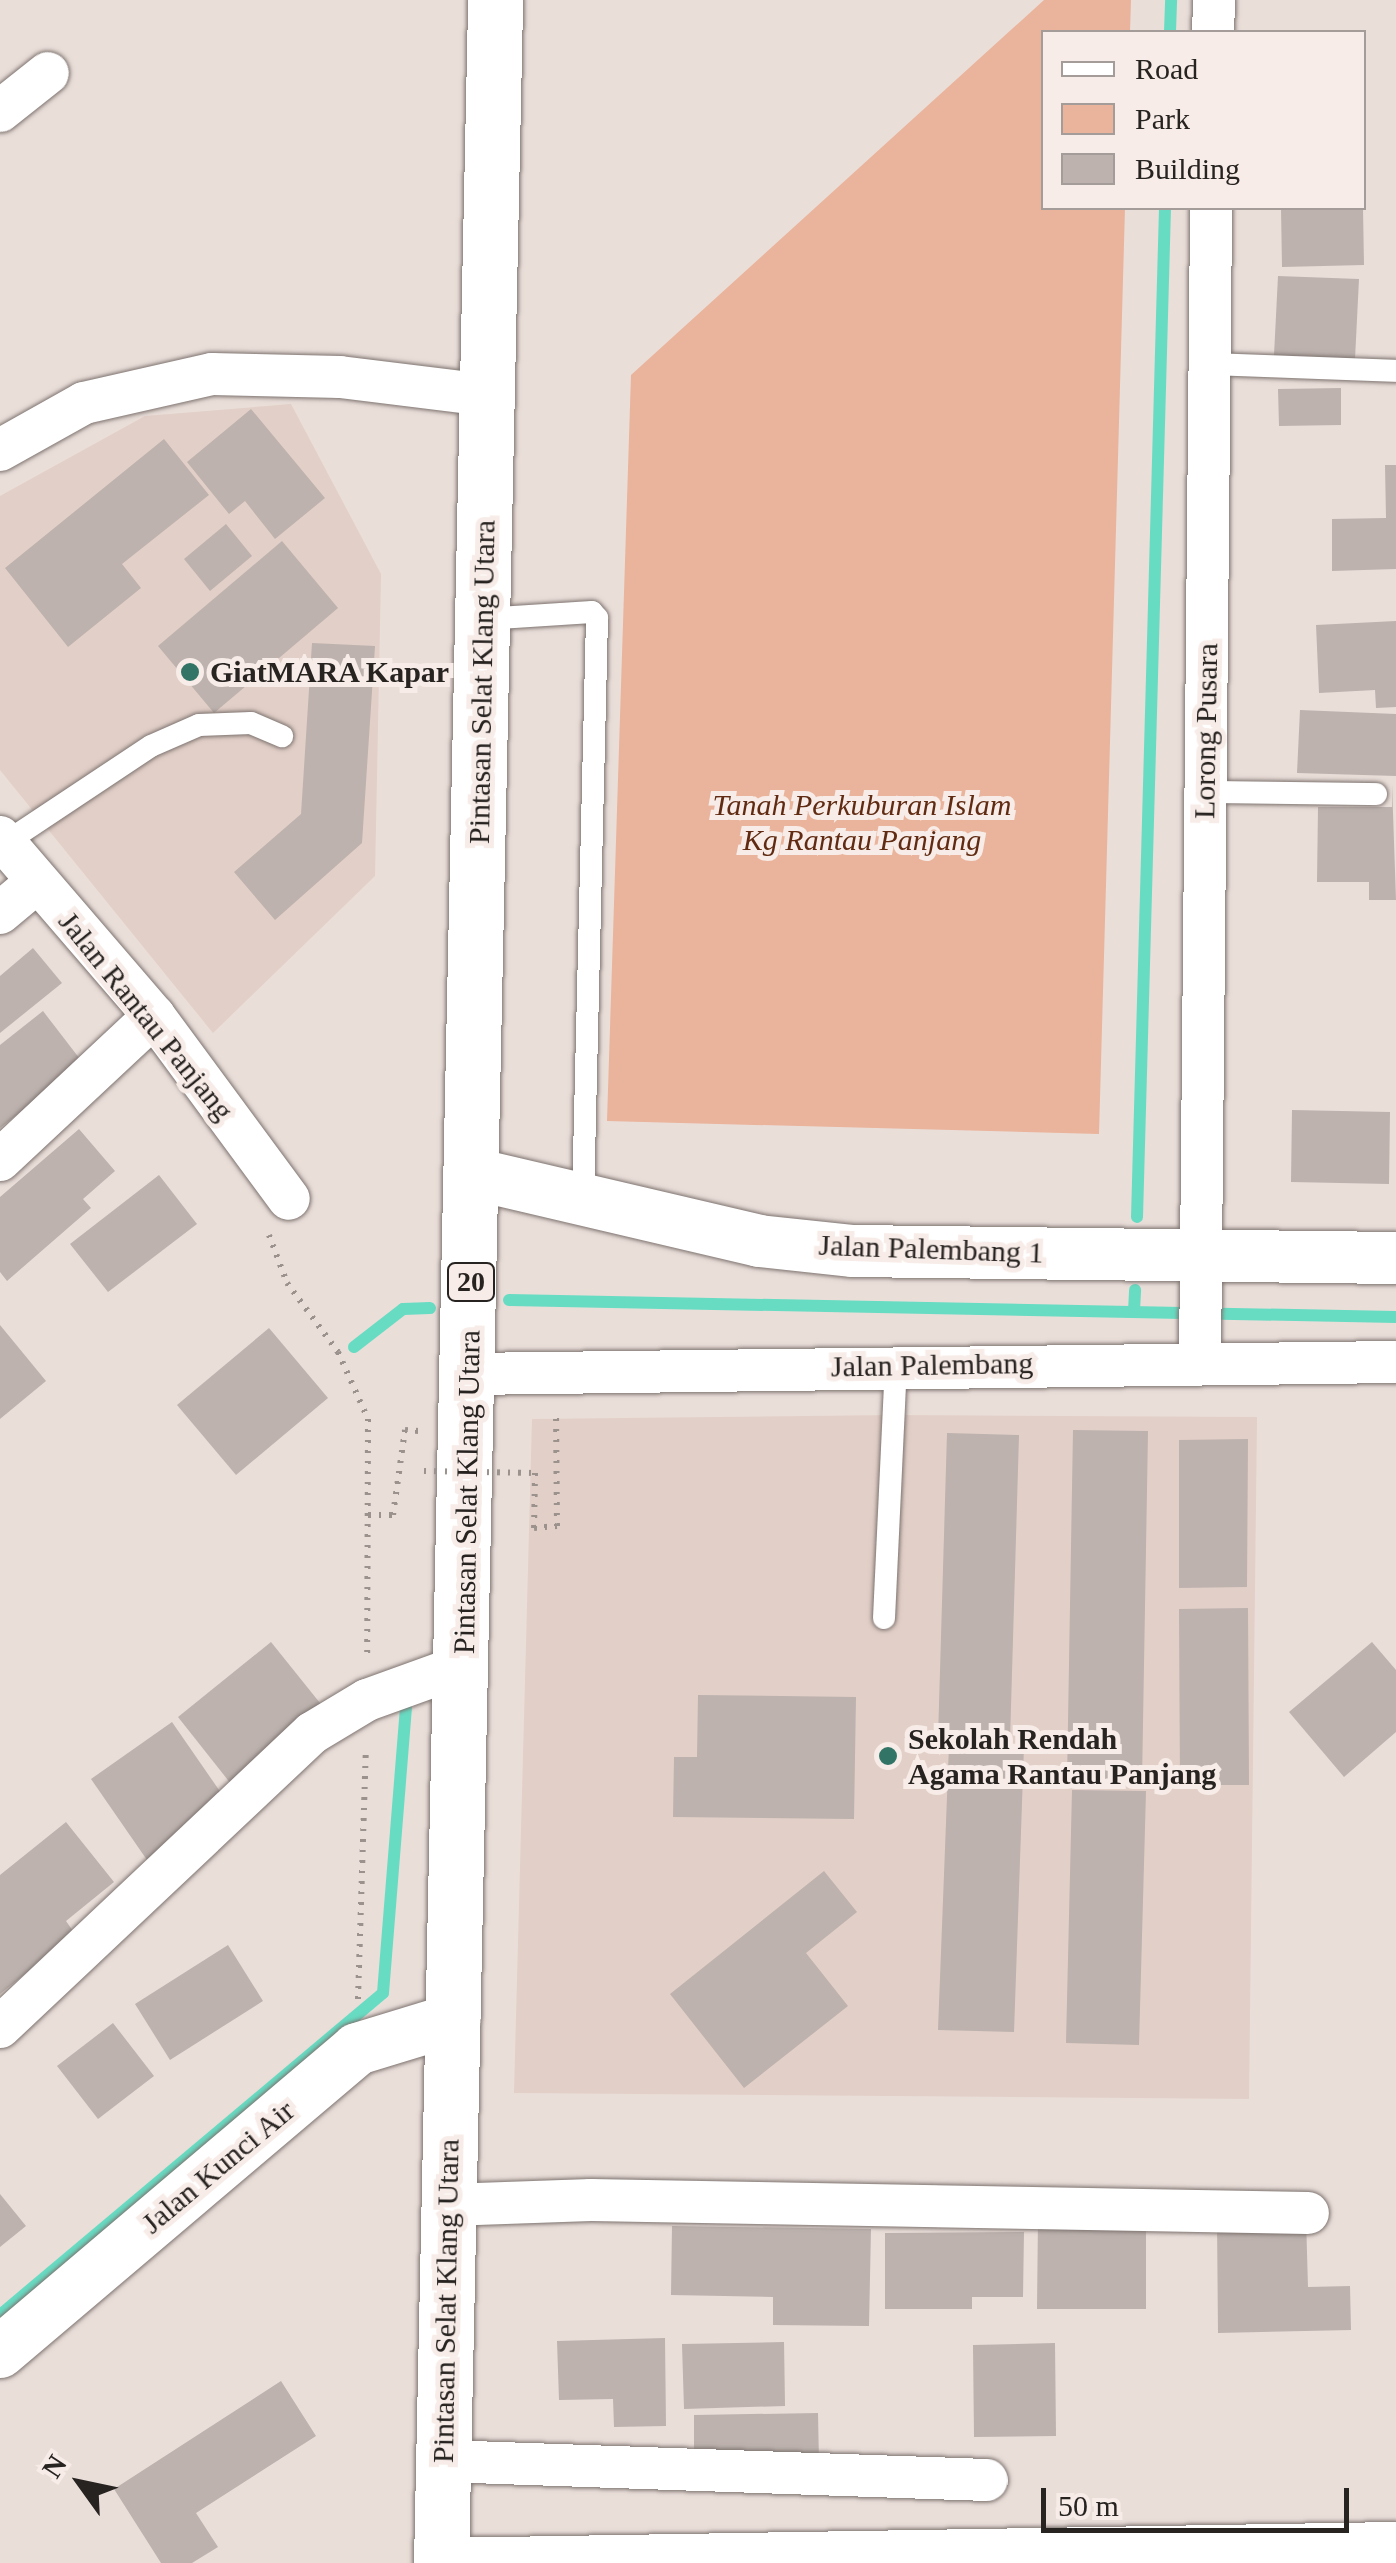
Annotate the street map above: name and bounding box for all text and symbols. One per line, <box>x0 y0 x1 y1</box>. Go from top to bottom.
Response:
legend <box>1041 30 1366 210</box>
text: Road <box>1135 52 1198 85</box>
text: Park <box>1135 102 1190 135</box>
text: Building <box>1135 152 1240 185</box>
street label: Pintasan Selat Klang Utara <box>461 520 503 844</box>
street label: Lorong Pusara <box>1186 643 1226 819</box>
place label: GiatMARA Kapar <box>210 654 451 690</box>
marker: GiatMARA Kapar <box>179 661 201 683</box>
park label: Tanah Perkuburan Islam Kg Rantau Panjang <box>713 787 1011 858</box>
street label: Jalan Rantau Panjang <box>51 904 241 1128</box>
street label: Jalan Palembang 1 <box>818 1227 1044 1271</box>
road number: 20 <box>446 1259 496 1305</box>
street label: Pintasan Selat Klang Utara <box>446 1330 488 1654</box>
street label: Jalan Palembang <box>830 1345 1034 1385</box>
place label: Sekolah Rendah Agama Rantau Panjang <box>908 1721 1216 1792</box>
marker: Sekolah Rendah Agama Rantau Panjang <box>877 1745 899 1767</box>
street label: Jalan Kunci Air <box>134 2092 302 2242</box>
street label: Pintasan Selat Klang Utara <box>425 2139 467 2463</box>
north arrow <box>30 2433 130 2533</box>
text: N <box>36 2449 73 2483</box>
scale bar <box>1046 2468 1354 2530</box>
text: 50 m <box>1058 2489 1119 2522</box>

